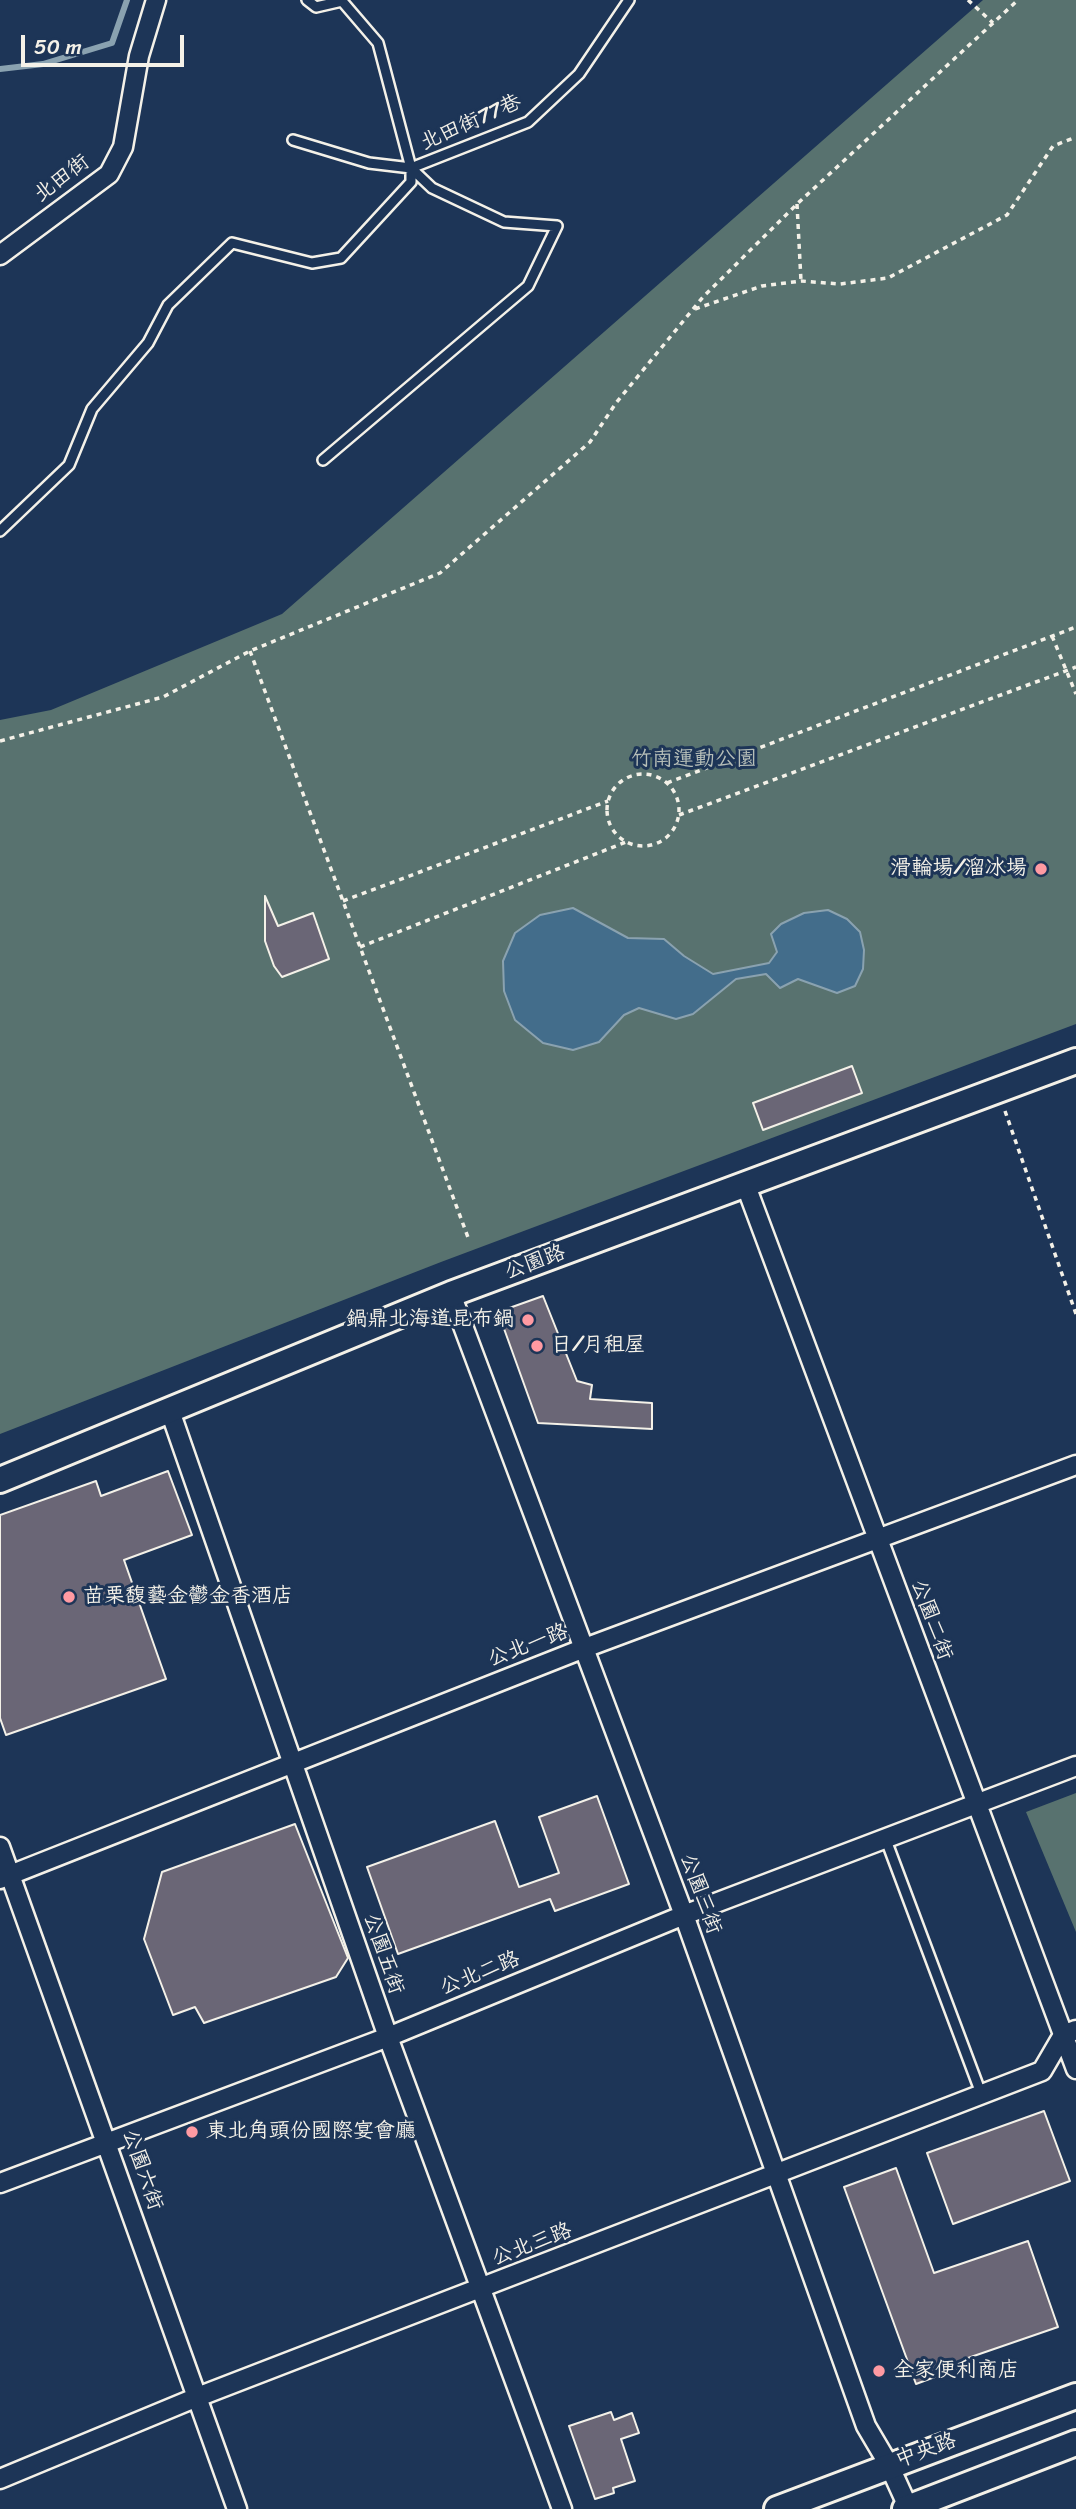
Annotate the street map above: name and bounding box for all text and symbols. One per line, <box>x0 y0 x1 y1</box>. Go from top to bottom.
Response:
scale bar <box>24 21 187 65</box>
text: 50 m <box>34 28 82 66</box>
street label: 北田街77巷 <box>417 90 525 156</box>
street label: 北田街 <box>29 150 95 208</box>
park label: 竹南運動公園 <box>631 747 757 773</box>
place label: 滑輪場/溜冰場 <box>891 856 1027 882</box>
marker: 滑輪場/溜冰場 <box>1033 861 1049 877</box>
street label: 公園路 <box>501 1240 569 1286</box>
place label: 鍋鼎北海道昆布鍋 <box>346 1307 514 1333</box>
marker: 鍋鼎北海道昆布鍋 <box>520 1312 536 1328</box>
place label: 日/月租屋 <box>551 1333 645 1359</box>
marker: 日/月租屋 <box>529 1338 545 1354</box>
street label: 公園二街 <box>905 1576 957 1664</box>
place label: 苗栗馥藝金鬱金香酒店 <box>83 1584 293 1610</box>
marker: 苗栗馥藝金鬱金香酒店 <box>61 1589 77 1605</box>
street label: 公北一路 <box>484 1619 572 1673</box>
street label: 公園三街 <box>674 1850 726 1938</box>
street label: 公園五街 <box>357 1910 409 1998</box>
street label: 公北二路 <box>436 1947 524 2001</box>
place label: 東北角頭份國際宴會廳 <box>206 2119 416 2145</box>
marker: 東北角頭份國際宴會廳 <box>184 2124 200 2140</box>
street label: 公園六街 <box>116 2126 168 2214</box>
street label: 公北三路 <box>488 2218 576 2272</box>
place label: 全家便利商店 <box>893 2358 1019 2384</box>
marker: 全家便利商店 <box>871 2363 887 2379</box>
street label: 中央路 <box>892 2428 960 2474</box>

